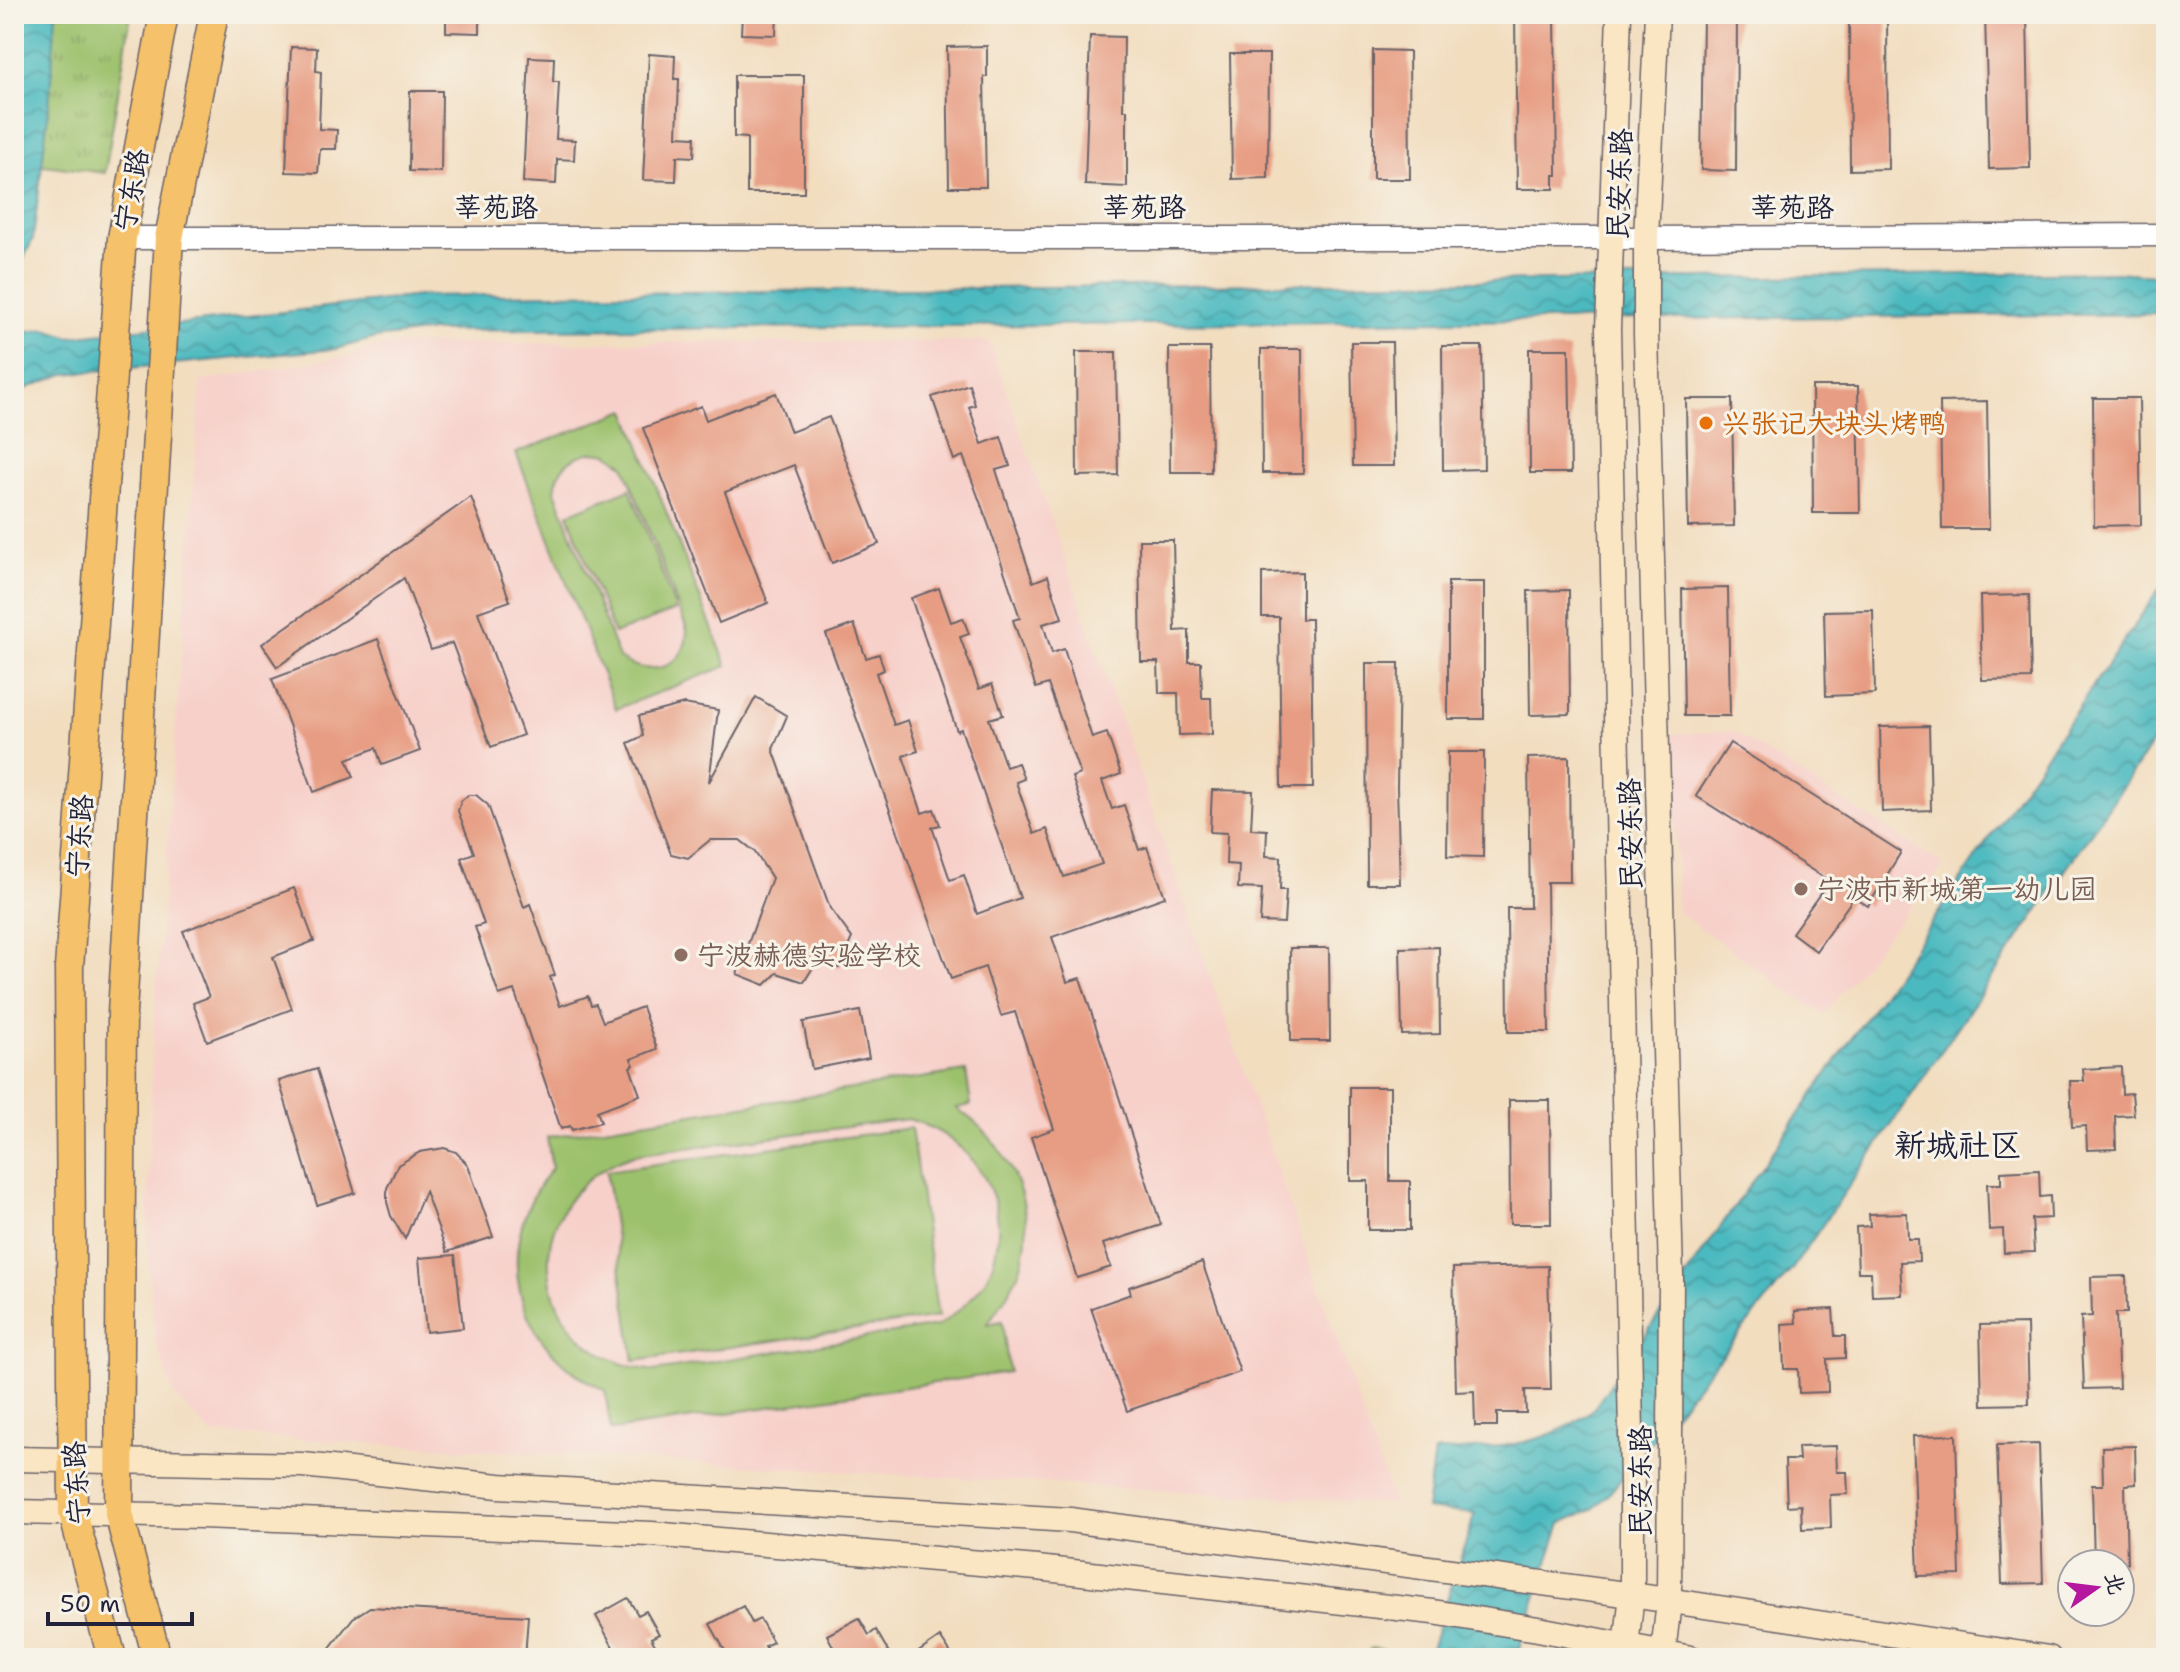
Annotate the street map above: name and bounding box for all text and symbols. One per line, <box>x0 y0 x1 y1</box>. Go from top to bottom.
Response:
street label: 民安东路 <box>1598 127 1640 241</box>
street label: 宁东路 <box>105 145 157 235</box>
street label: 莘苑路 <box>454 188 538 226</box>
street label: 莘苑路 <box>1102 188 1186 226</box>
street label: 莘苑路 <box>1750 188 1834 226</box>
place label: 兴张记大块头烤鸭 <box>1722 404 1946 442</box>
marker: 兴张记大块头烤鸭 <box>1697 414 1715 432</box>
street label: 民安东路 <box>1610 778 1650 890</box>
street label: 宁东路 <box>57 793 101 879</box>
place label: 宁波市新城第一幼儿园 <box>1817 870 2097 908</box>
marker: 宁波市新城第一幼儿园 <box>1792 880 1810 898</box>
place label: 宁波赫德实验学校 <box>697 936 921 974</box>
marker: 宁波赫德实验学校 <box>672 946 690 964</box>
district label: 新城社区 <box>1894 1123 2022 1166</box>
street label: 民安东路 <box>1621 1425 1659 1537</box>
street label: 宁东路 <box>54 1440 98 1526</box>
north arrow <box>2056 1548 2136 1628</box>
text: 北 <box>2098 1569 2132 1597</box>
scale bar <box>48 1576 192 1626</box>
text: 50 m <box>60 1588 120 1620</box>

